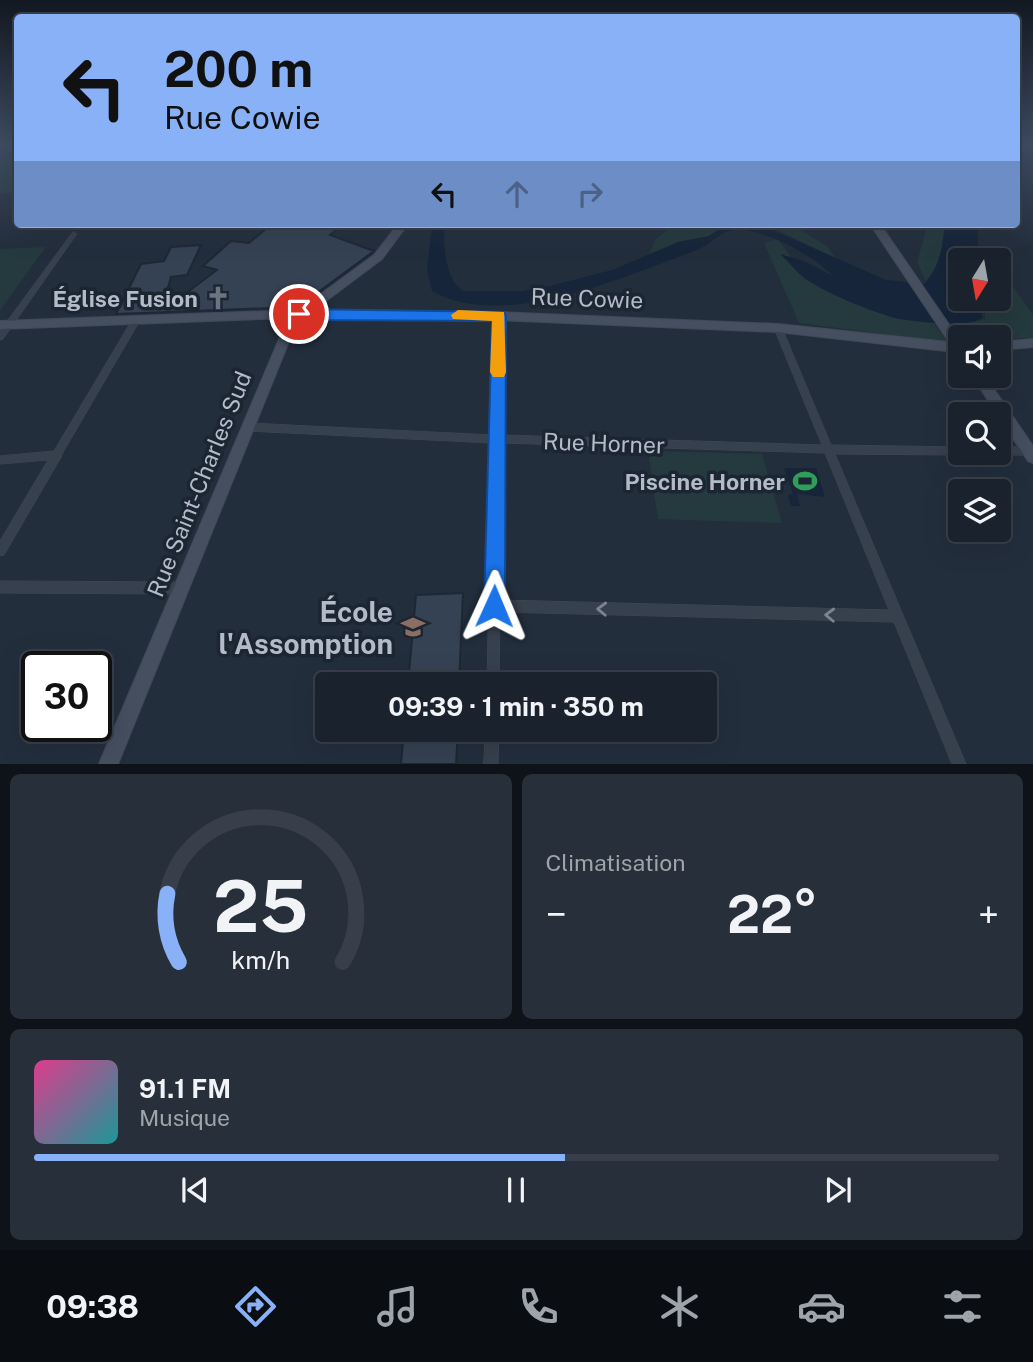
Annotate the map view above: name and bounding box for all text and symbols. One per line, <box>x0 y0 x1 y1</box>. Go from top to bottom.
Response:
text: 200 m <box>164 40 313 98</box>
icon: left <box>49 42 140 133</box>
text: Rue Cowie <box>164 99 321 136</box>
icon: left <box>425 175 463 213</box>
icon: ahead <box>498 175 536 213</box>
icon: right <box>571 175 609 213</box>
north arrow <box>948 248 1012 312</box>
map controls <box>948 248 1011 542</box>
street label: Rue Cowie <box>530 283 644 313</box>
church icon: Église Fusion <box>204 284 232 312</box>
pin <box>269 284 329 344</box>
place label: Église Fusion <box>52 285 198 312</box>
icon: arrive <box>280 295 318 333</box>
button: sound <box>948 325 1011 388</box>
street label: Rue Saint-Charles Sud <box>141 367 257 601</box>
button: search <box>948 402 1011 465</box>
street label: Rue Horner <box>543 427 665 459</box>
sports icon: Piscine Horner <box>791 467 819 495</box>
place label: Piscine Horner <box>625 468 785 495</box>
button: layers <box>948 479 1011 542</box>
position arrow <box>457 569 531 643</box>
place label: École l'Assomption <box>218 595 393 660</box>
one-way arrow <box>597 601 608 616</box>
one-way arrow <box>824 608 835 623</box>
school or university icon: École l'Assomption <box>399 613 427 641</box>
speed limit sign: 30 <box>21 651 112 742</box>
text: 09:39 · 1 min · 350 m <box>388 691 644 722</box>
text: Climatisation <box>546 849 686 876</box>
text: 25 <box>213 864 308 949</box>
text: 22° <box>727 884 818 945</box>
text: − <box>546 892 567 937</box>
text: + <box>978 892 999 937</box>
text: km/h <box>231 945 290 975</box>
text: 91.1 FM <box>139 1073 231 1104</box>
text: Musique <box>139 1104 230 1131</box>
icon: previous <box>176 1171 214 1209</box>
icon: pause <box>497 1171 535 1209</box>
icon: next <box>819 1171 857 1209</box>
icon: directions <box>231 1282 280 1331</box>
icon: music <box>373 1282 422 1331</box>
icon: phone <box>514 1282 563 1331</box>
icon: climate <box>655 1282 704 1331</box>
icon: car <box>797 1282 846 1331</box>
icon: filters <box>938 1282 987 1331</box>
text: 09:38 <box>46 1288 139 1325</box>

